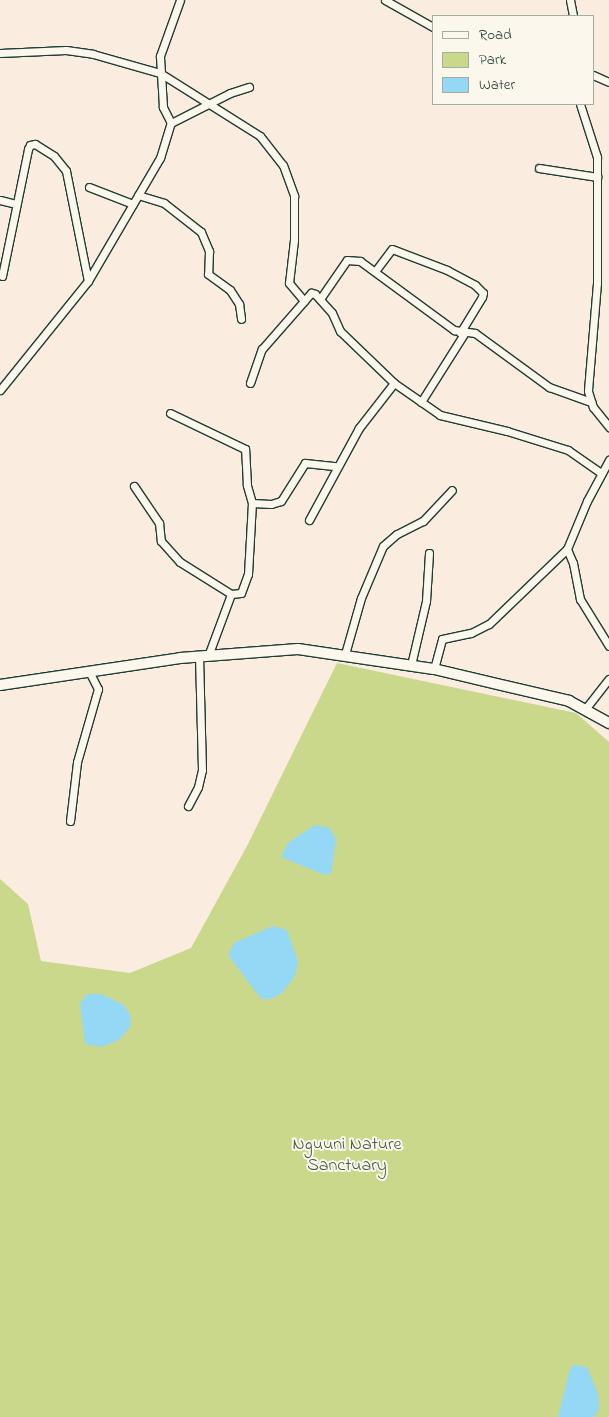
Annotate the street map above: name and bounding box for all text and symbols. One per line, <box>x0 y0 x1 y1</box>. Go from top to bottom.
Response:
legend <box>432 15 594 105</box>
text: Road <box>479 24 512 46</box>
text: Park <box>479 49 506 71</box>
text: Water <box>479 74 515 96</box>
park label: Nguuni Nature Sanctuary <box>292 1135 402 1178</box>

